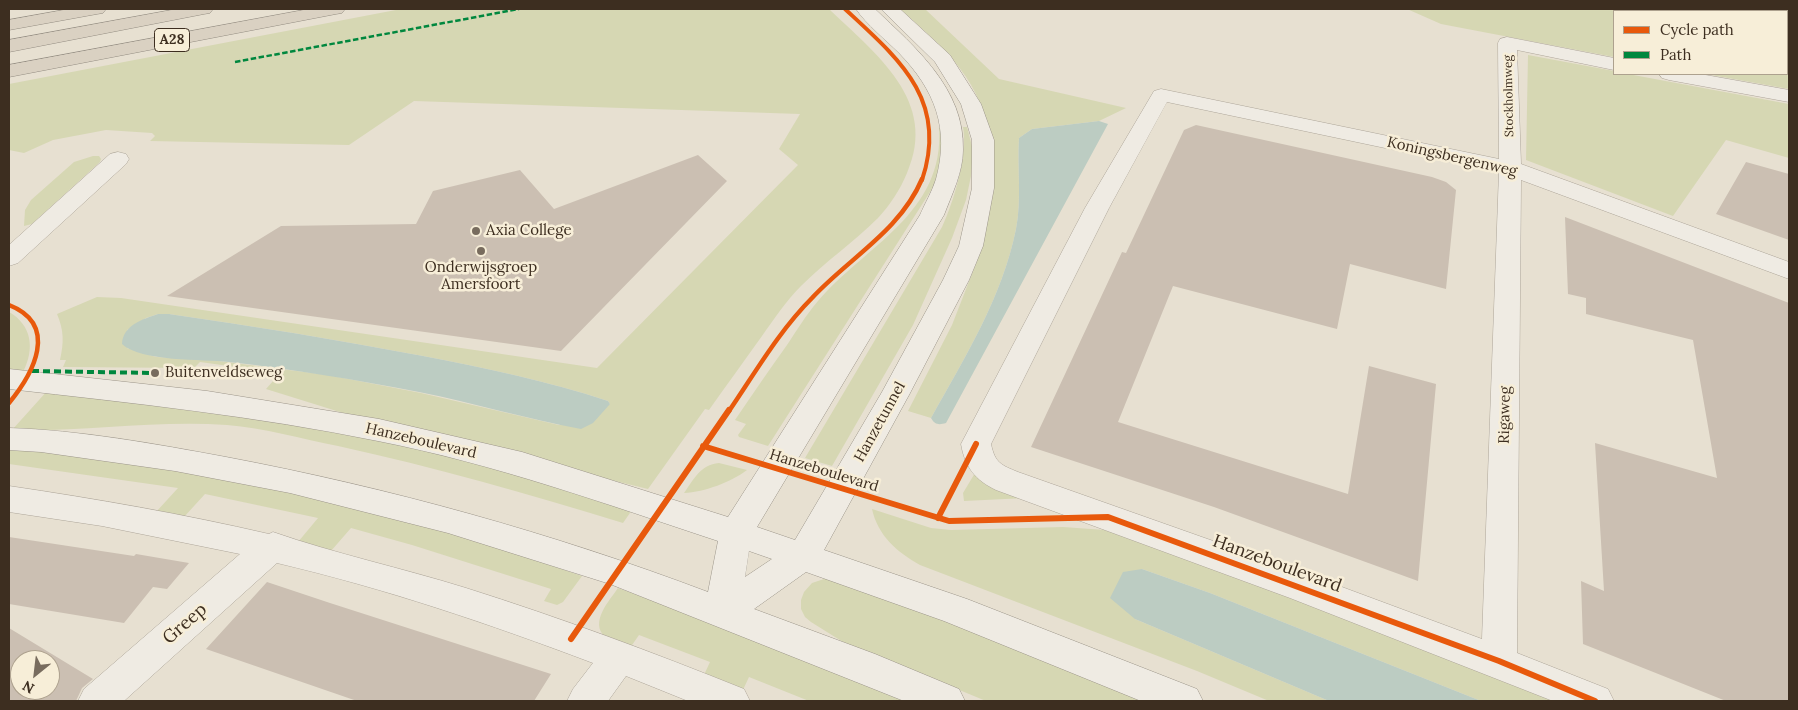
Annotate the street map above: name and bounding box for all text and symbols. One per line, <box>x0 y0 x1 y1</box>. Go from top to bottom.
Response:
legend <box>1613 10 1788 75</box>
text: Cycle path <box>1660 20 1734 39</box>
road number: A28 <box>154 28 190 52</box>
text: Path <box>1660 45 1691 64</box>
street label: Stockholmweg <box>1501 55 1517 137</box>
street label: Koningsbergenweg <box>1385 133 1519 181</box>
place label: Axia College <box>486 222 572 240</box>
marker: Axia College <box>470 225 482 237</box>
marker: Onderwijsgroep Amersfoort <box>475 245 487 257</box>
place label: Onderwijsgroep Amersfoort <box>425 259 537 294</box>
place label: Buitenveldseweg <box>165 364 282 382</box>
marker: Buitenveldseweg <box>149 367 161 379</box>
street label: Hanzetunnel <box>851 379 909 465</box>
street label: Rigaweg <box>1495 386 1515 444</box>
street label: Hanzeboulevard <box>364 419 478 463</box>
street label: Hanzeboulevard <box>767 446 881 496</box>
street label: Hanzeboulevard <box>1209 531 1345 597</box>
street label: Greep <box>158 599 212 649</box>
north arrow <box>10 650 60 700</box>
text: N <box>19 677 37 698</box>

